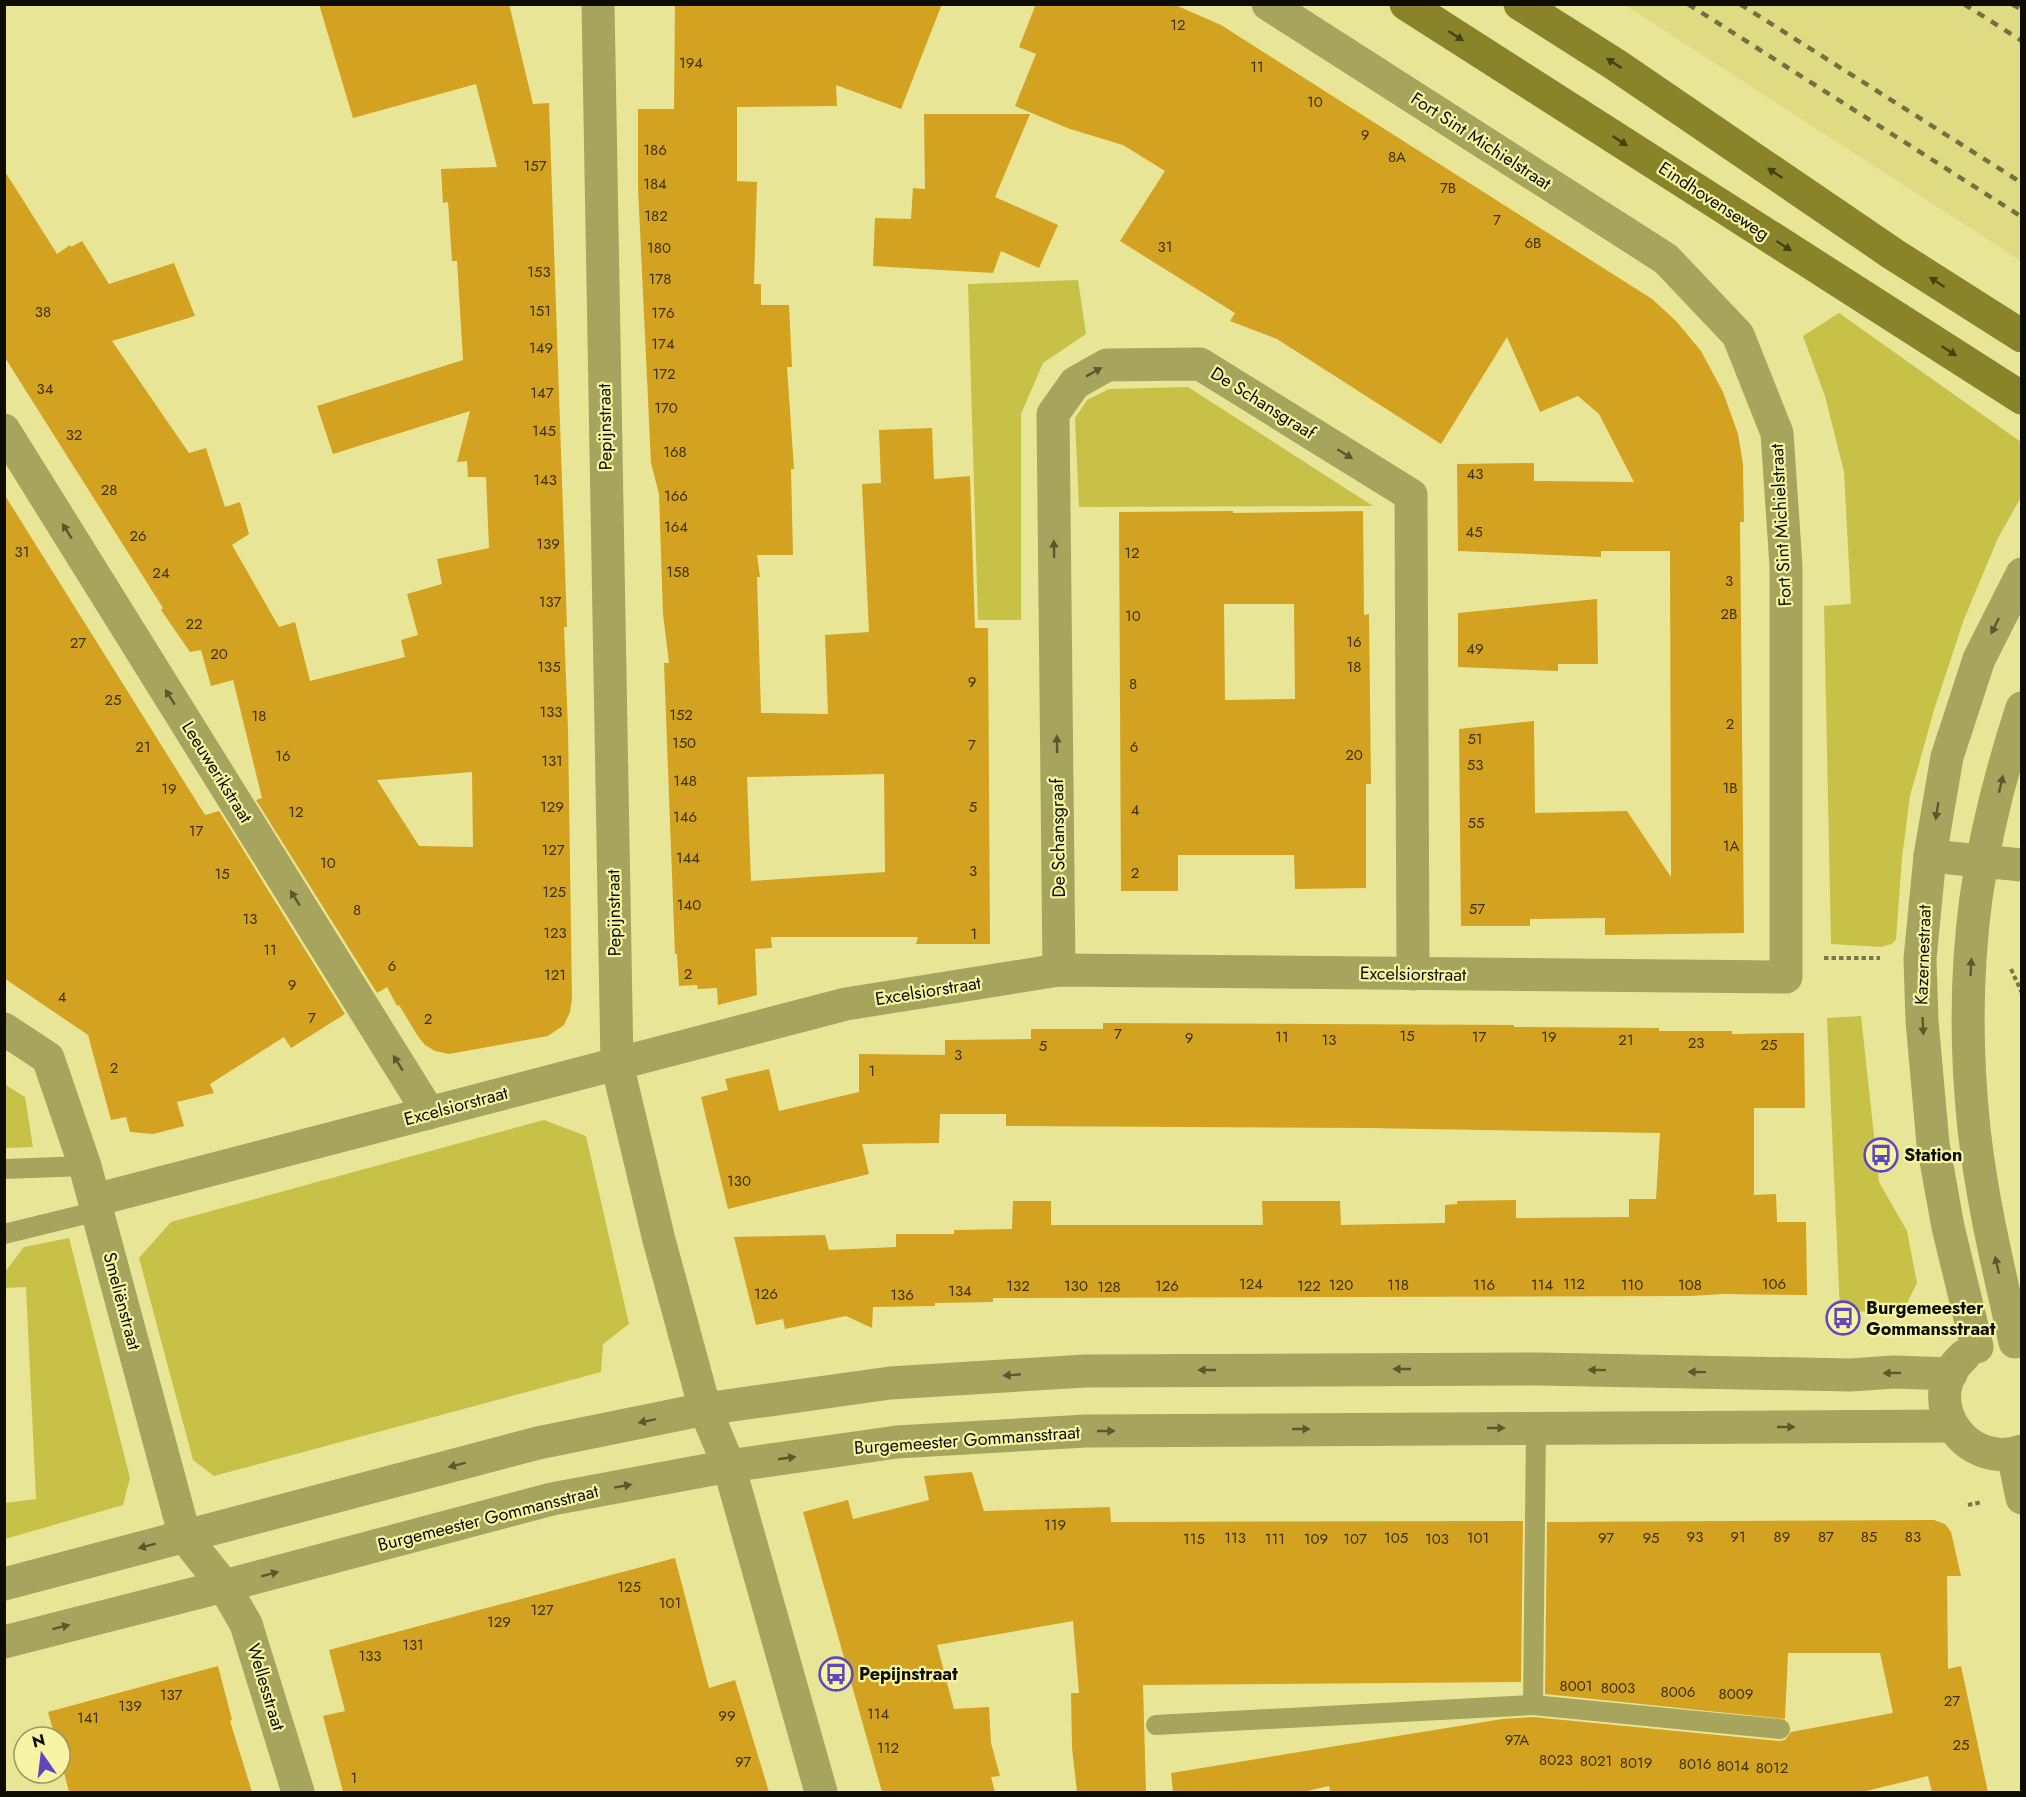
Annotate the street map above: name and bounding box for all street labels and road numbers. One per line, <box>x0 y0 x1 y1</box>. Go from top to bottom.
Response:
street label: Fort Sint Michielstraat <box>1406 86 1557 197</box>
street label: Eindhovenseweg <box>1653 155 1775 247</box>
street label: De Schansgraaf <box>1206 360 1321 446</box>
street label: Pepijnstraat <box>591 383 619 471</box>
street label: Fort Sint Michielstraat <box>1764 442 1798 607</box>
street label: Leeuwerikstraat <box>175 716 259 828</box>
street label: De Schansgraaf <box>1044 777 1072 898</box>
street label: Pepijnstraat <box>600 869 628 957</box>
street label: Kazernestraat <box>1908 904 1938 1006</box>
street label: Excelsiorstraat <box>1360 960 1467 988</box>
street label: Excelsiorstraat <box>873 970 983 1012</box>
street label: Excelsiorstraat <box>401 1079 511 1132</box>
street label: Smeliënstraat <box>96 1249 148 1353</box>
street label: Burgemeester Gommansstraat <box>853 1419 1082 1461</box>
street label: Burgemeester Gommansstraat <box>375 1478 602 1558</box>
street label: Wellesstraat <box>240 1640 292 1734</box>

